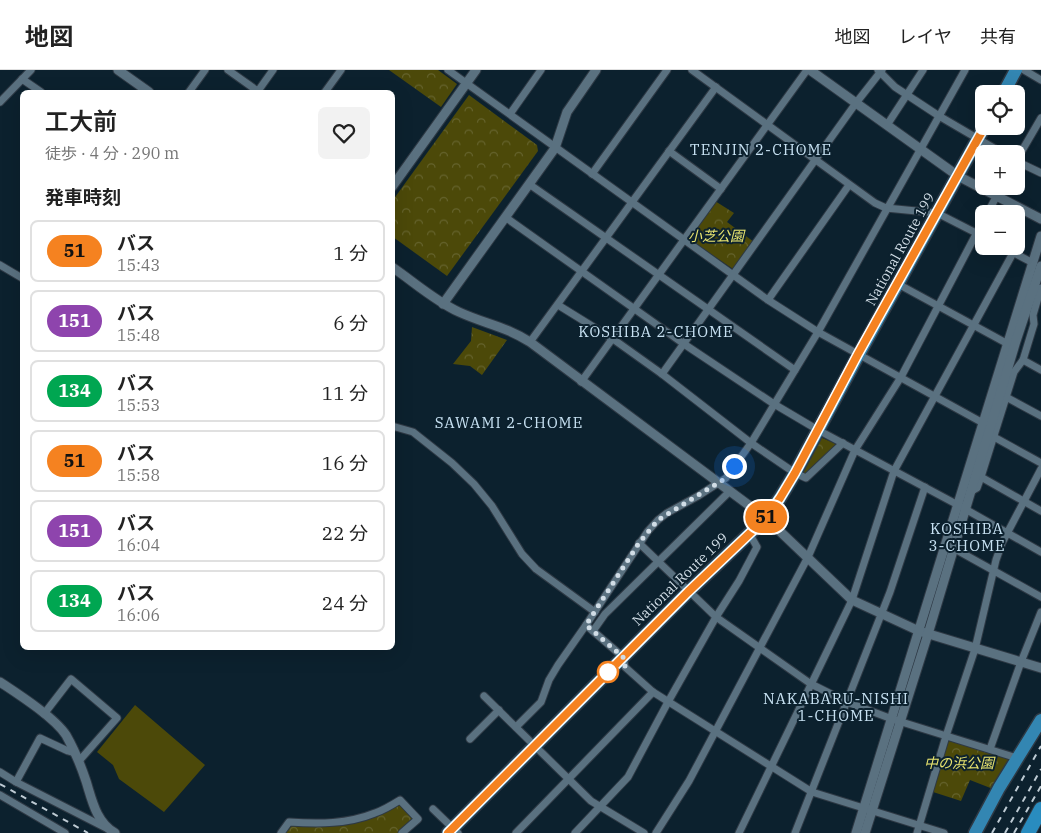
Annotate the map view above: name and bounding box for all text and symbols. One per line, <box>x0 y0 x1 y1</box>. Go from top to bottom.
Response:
text: 地図 <box>25 20 73 52</box>
text: 地図 <box>835 25 871 48</box>
text: レイヤ <box>899 25 952 48</box>
text: 共有 <box>980 25 1016 48</box>
map controls <box>975 85 1025 255</box>
button: locate <box>975 85 1025 135</box>
text: 工大前 <box>45 105 117 137</box>
button: heart <box>318 107 370 159</box>
district label: TENJIN 2-CHOME <box>690 140 832 159</box>
text: 徒歩 · 4 分 · 290 m <box>45 143 179 163</box>
button: + <box>975 145 1025 195</box>
text: 発車時刻 <box>45 185 121 209</box>
street label: National Route 199 <box>862 189 938 309</box>
button: − <box>975 205 1025 255</box>
park label: 小芝公園 <box>688 227 746 245</box>
text: バス <box>117 231 155 255</box>
text: 51 <box>64 239 85 262</box>
text: 1 分 <box>333 241 368 265</box>
text: 15:43 <box>117 255 160 275</box>
text: バス <box>117 301 155 325</box>
text: 151 <box>58 309 91 332</box>
text: 6 分 <box>333 311 368 335</box>
district label: KOSHIBA 2-CHOME <box>578 322 734 341</box>
text: 15:48 <box>117 325 160 345</box>
text: バス <box>117 371 155 395</box>
text: 134 <box>58 379 91 402</box>
text: 11 分 <box>322 381 368 405</box>
text: 15:53 <box>117 395 160 415</box>
district label: SAWAMI 2-CHOME <box>435 413 583 432</box>
text: バス <box>117 441 155 465</box>
text: 51 <box>64 449 85 472</box>
text: 16 分 <box>322 451 368 475</box>
your location <box>722 454 747 479</box>
text: 15:58 <box>117 465 160 485</box>
line badge: 51 <box>744 501 788 533</box>
text: 51 <box>755 505 777 528</box>
text: バス <box>117 511 155 535</box>
text: 151 <box>58 519 91 542</box>
district label: KOSHIBA 3-CHOME <box>928 519 1006 555</box>
text: 22 分 <box>322 521 368 545</box>
street label: National Route 199 <box>628 529 732 629</box>
text: 16:04 <box>117 535 160 555</box>
text: バス <box>117 581 155 605</box>
text: 134 <box>58 589 91 612</box>
text: 24 分 <box>322 591 368 615</box>
text: 16:06 <box>117 605 160 625</box>
unlabelled marker <box>597 661 619 683</box>
district label: NAKABARU-NISHI 1-CHOME <box>763 689 909 725</box>
park label: 中の浜公園 <box>924 754 996 772</box>

